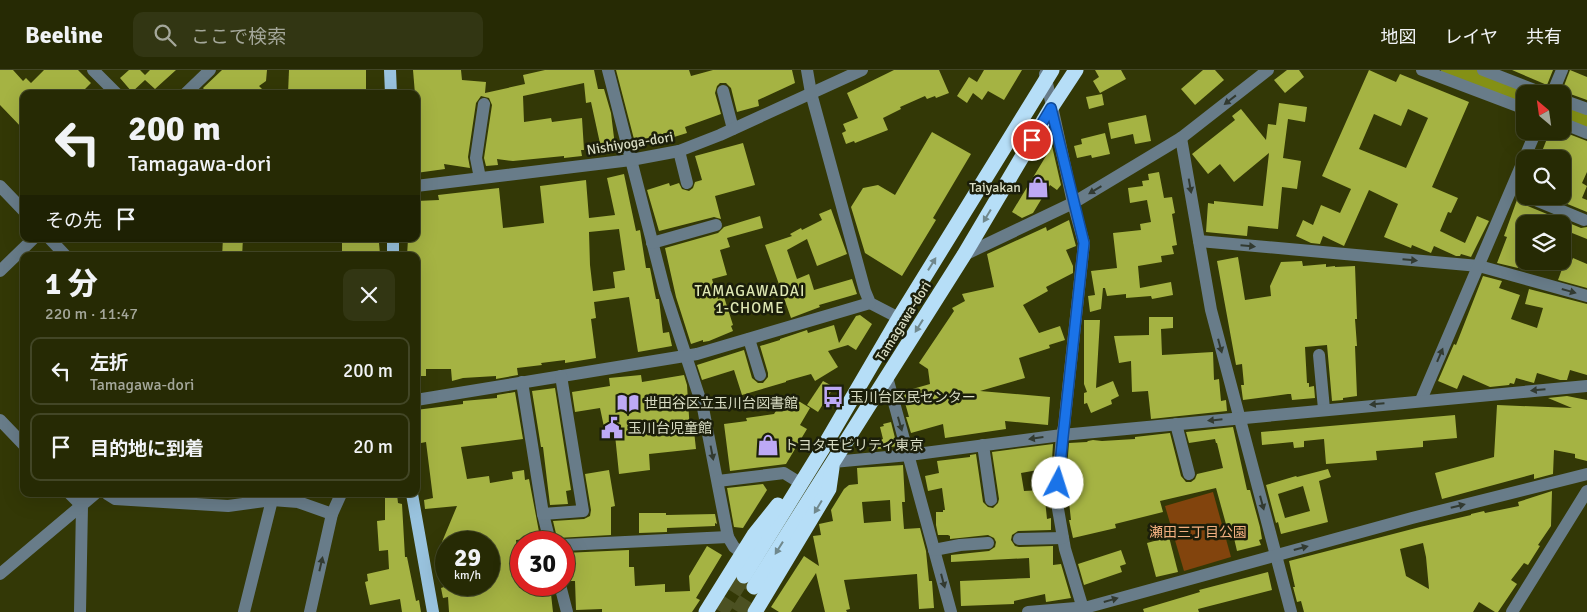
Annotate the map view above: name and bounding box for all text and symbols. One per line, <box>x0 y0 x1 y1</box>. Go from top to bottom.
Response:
search box <box>133 12 483 57</box>
text: Beeline <box>25 20 103 50</box>
icon: search <box>151 21 179 49</box>
text: ここで検索 <box>191 25 286 49</box>
text: 地図 <box>1381 26 1417 48</box>
text: レイヤ <box>1445 26 1498 48</box>
text: 共有 <box>1526 26 1562 48</box>
north arrow <box>1516 85 1571 140</box>
map controls <box>1516 85 1571 270</box>
one-way arrow <box>1224 95 1237 106</box>
text: 200 m <box>128 107 221 150</box>
icon: left <box>45 110 110 175</box>
pin <box>1011 119 1053 161</box>
icon: arrive <box>1018 126 1046 154</box>
street label: Nishiyoga-dori <box>585 128 675 159</box>
text: Tamagawa-dori <box>128 150 272 177</box>
button: search <box>1516 150 1571 205</box>
shop icon: Taiyakan <box>1025 174 1051 200</box>
place label: Taiyakan <box>969 179 1021 196</box>
one-way arrow <box>1186 179 1194 195</box>
one-way arrow <box>1088 185 1101 194</box>
icon: arrive <box>112 205 140 233</box>
text: その先 <box>45 209 102 233</box>
one-way arrow <box>982 210 991 223</box>
button: layers <box>1516 215 1571 270</box>
one-way arrow <box>1240 242 1256 250</box>
one-way arrow <box>1402 257 1418 265</box>
one-way arrow <box>928 258 937 271</box>
text: 1 分 <box>45 266 98 303</box>
button: close <box>343 269 395 321</box>
street label: Tamagawa-dori <box>872 278 935 365</box>
district label: TAMAGAWADAI 1-CHOME <box>695 282 805 317</box>
one-way arrow <box>1561 287 1576 295</box>
text: 220 m · 11:47 <box>45 304 138 324</box>
one-way arrow <box>914 320 924 333</box>
one-way arrow <box>1216 338 1224 353</box>
one-way arrow <box>1437 348 1445 362</box>
text: 左折 <box>90 351 128 375</box>
icon: left <box>47 357 75 385</box>
text: 200 m <box>343 359 393 383</box>
text: Tamagawa-dori <box>90 375 194 395</box>
bus stop icon: 玉川台区民センター <box>820 384 846 410</box>
one-way arrow <box>1530 386 1546 394</box>
place label: 玉川台区民センター <box>850 389 976 406</box>
library icon: 世田谷区立玉川台図書館 <box>615 390 641 416</box>
place label: 世田谷区立玉川台図書館 <box>644 395 798 412</box>
one-way arrow <box>1368 400 1384 408</box>
public building icon: 玉川台児童館 <box>599 415 625 441</box>
one-way arrow <box>1207 416 1223 424</box>
one-way arrow <box>897 417 905 432</box>
place label: 玉川台児童館 <box>628 420 712 437</box>
shop icon: トヨタモビリティ東京 <box>755 432 781 458</box>
icon: arrive <box>47 433 75 461</box>
one-way arrow <box>1027 434 1043 442</box>
text: 20 m <box>353 435 393 459</box>
text: 目的地に到着 <box>90 437 204 461</box>
place label: トヨタモビリティ東京 <box>784 437 923 454</box>
one-way arrow <box>709 446 717 462</box>
position arrow <box>1031 456 1083 508</box>
one-way arrow <box>1258 495 1266 510</box>
one-way arrow <box>814 501 823 514</box>
one-way arrow <box>1451 502 1466 510</box>
park label: 瀬田三丁目公園 <box>1149 524 1247 541</box>
speed limit sign: 30 <box>510 531 575 596</box>
one-way arrow <box>774 541 784 554</box>
text: 29 <box>454 542 481 573</box>
one-way arrow <box>1293 543 1308 551</box>
one-way arrow <box>317 557 325 572</box>
text: km/h <box>454 568 481 583</box>
one-way arrow <box>939 574 947 589</box>
one-way arrow <box>1103 596 1118 604</box>

